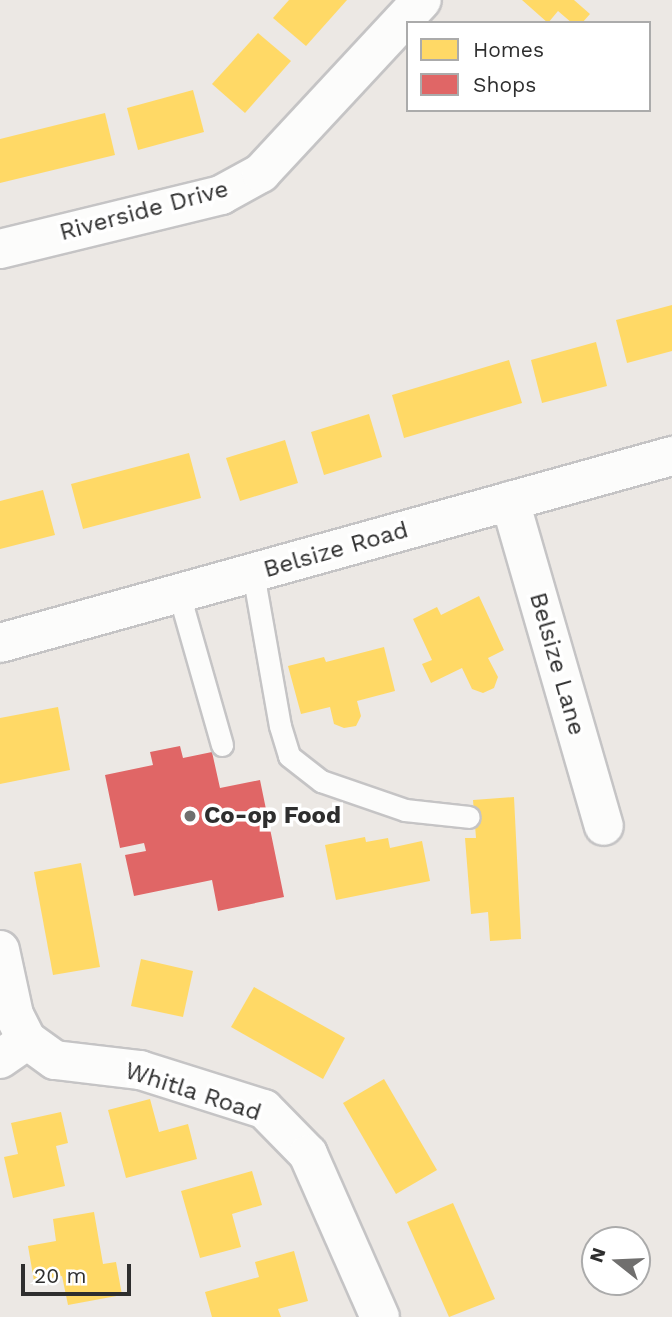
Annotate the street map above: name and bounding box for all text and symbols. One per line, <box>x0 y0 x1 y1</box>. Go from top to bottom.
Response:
legend <box>406 21 651 112</box>
text: Homes <box>473 37 544 62</box>
text: Shops <box>473 72 536 97</box>
street label: Riverside Drive <box>56 175 232 247</box>
street label: Belsize Road <box>260 516 412 584</box>
street label: Belsize Lane <box>523 589 591 739</box>
place label: Co-op Food <box>204 802 341 830</box>
marker: Co-op Food <box>182 808 198 824</box>
street label: Whitla Road <box>121 1056 265 1128</box>
north arrow <box>581 1226 651 1296</box>
text: N <box>584 1245 611 1265</box>
scale bar <box>24 1250 135 1294</box>
text: 20 m <box>34 1263 86 1288</box>

